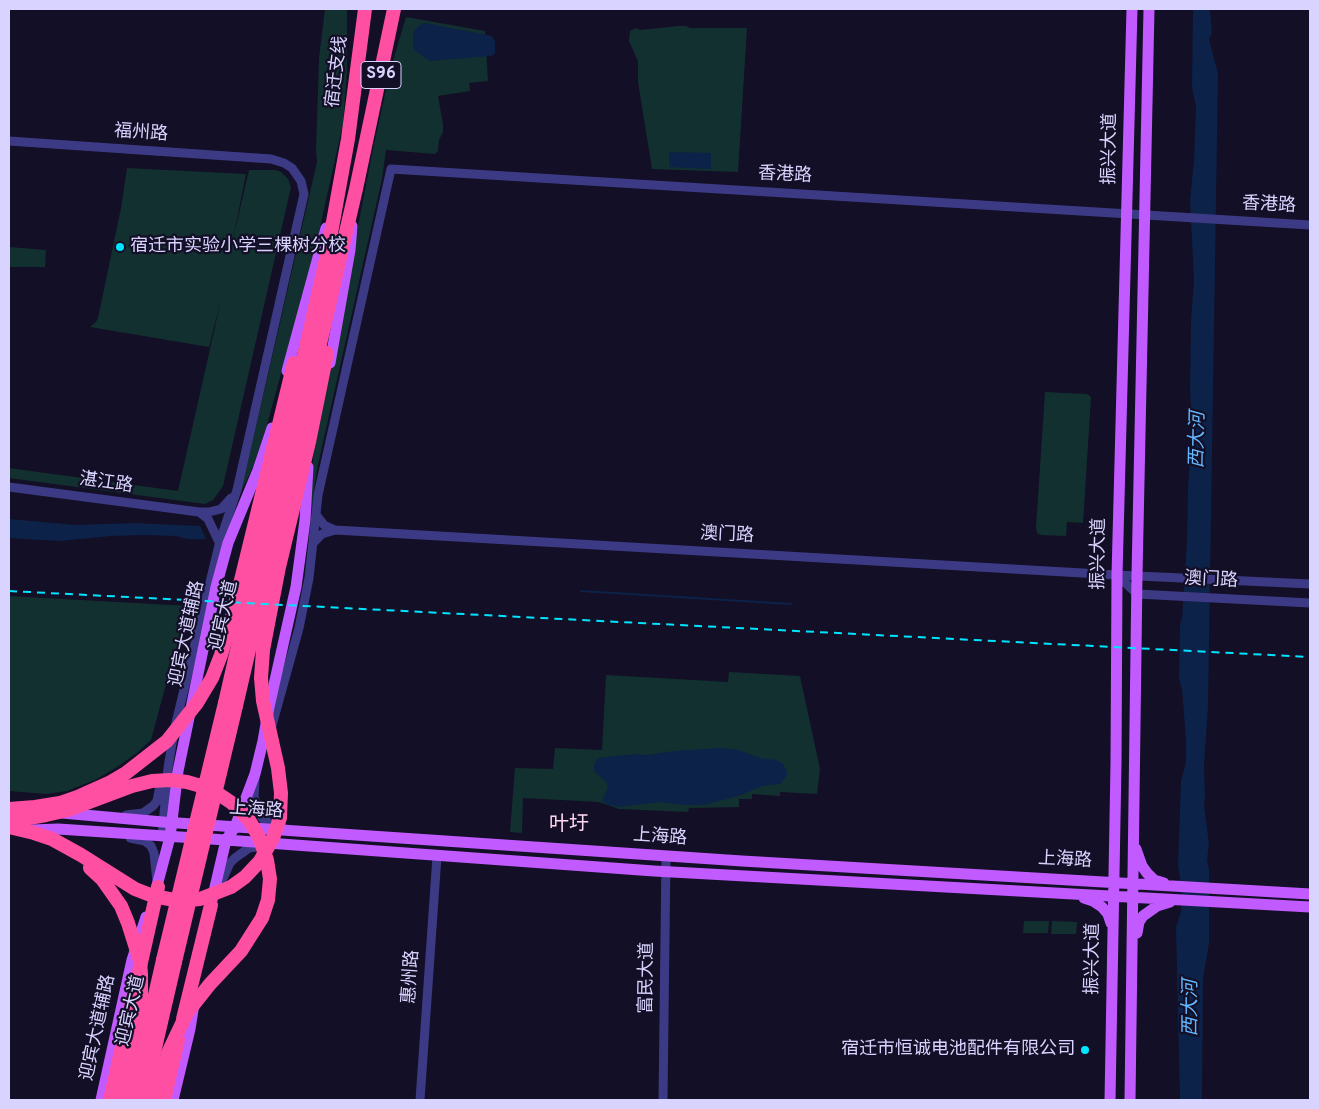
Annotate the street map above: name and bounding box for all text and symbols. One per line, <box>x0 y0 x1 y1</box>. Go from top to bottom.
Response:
street label: 宿迁支线 <box>323 35 353 109</box>
road number: S96 <box>361 62 401 88</box>
street label: 振兴大道 <box>1100 113 1122 185</box>
street label: 福州路 <box>113 121 169 147</box>
street label: 香港路 <box>757 164 813 188</box>
street label: 香港路 <box>1241 194 1297 218</box>
place label: 宿迁市实验小学三棵树分校 <box>130 236 346 258</box>
marker: 宿迁市实验小学三棵树分校 <box>114 241 126 253</box>
water label: 西大河 <box>1187 411 1211 469</box>
street label: 湛江路 <box>78 470 134 498</box>
street label: 振兴大道 <box>1089 518 1111 590</box>
street label: 澳门路 <box>699 524 755 548</box>
street label: 澳门路 <box>1183 569 1239 593</box>
street label: 迎宾大道 <box>206 578 244 654</box>
street label: 迎宾大道辅路 <box>166 579 210 689</box>
street label: 上海路 <box>228 798 284 824</box>
district label: 叶圩 <box>549 814 589 838</box>
street label: 上海路 <box>632 825 688 851</box>
street label: 上海路 <box>1037 849 1093 873</box>
street label: 振兴大道 <box>1083 923 1105 995</box>
street label: 富民大道 <box>637 942 659 1014</box>
street label: 惠州路 <box>399 949 425 1005</box>
street label: 迎宾大道辅路 <box>77 973 121 1083</box>
street label: 迎宾大道 <box>113 973 151 1049</box>
water label: 西大河 <box>1181 980 1203 1036</box>
place label: 宿迁市恒诚电池配件有限公司 <box>841 1039 1075 1061</box>
marker: 宿迁市恒诚电池配件有限公司 <box>1079 1044 1091 1056</box>

